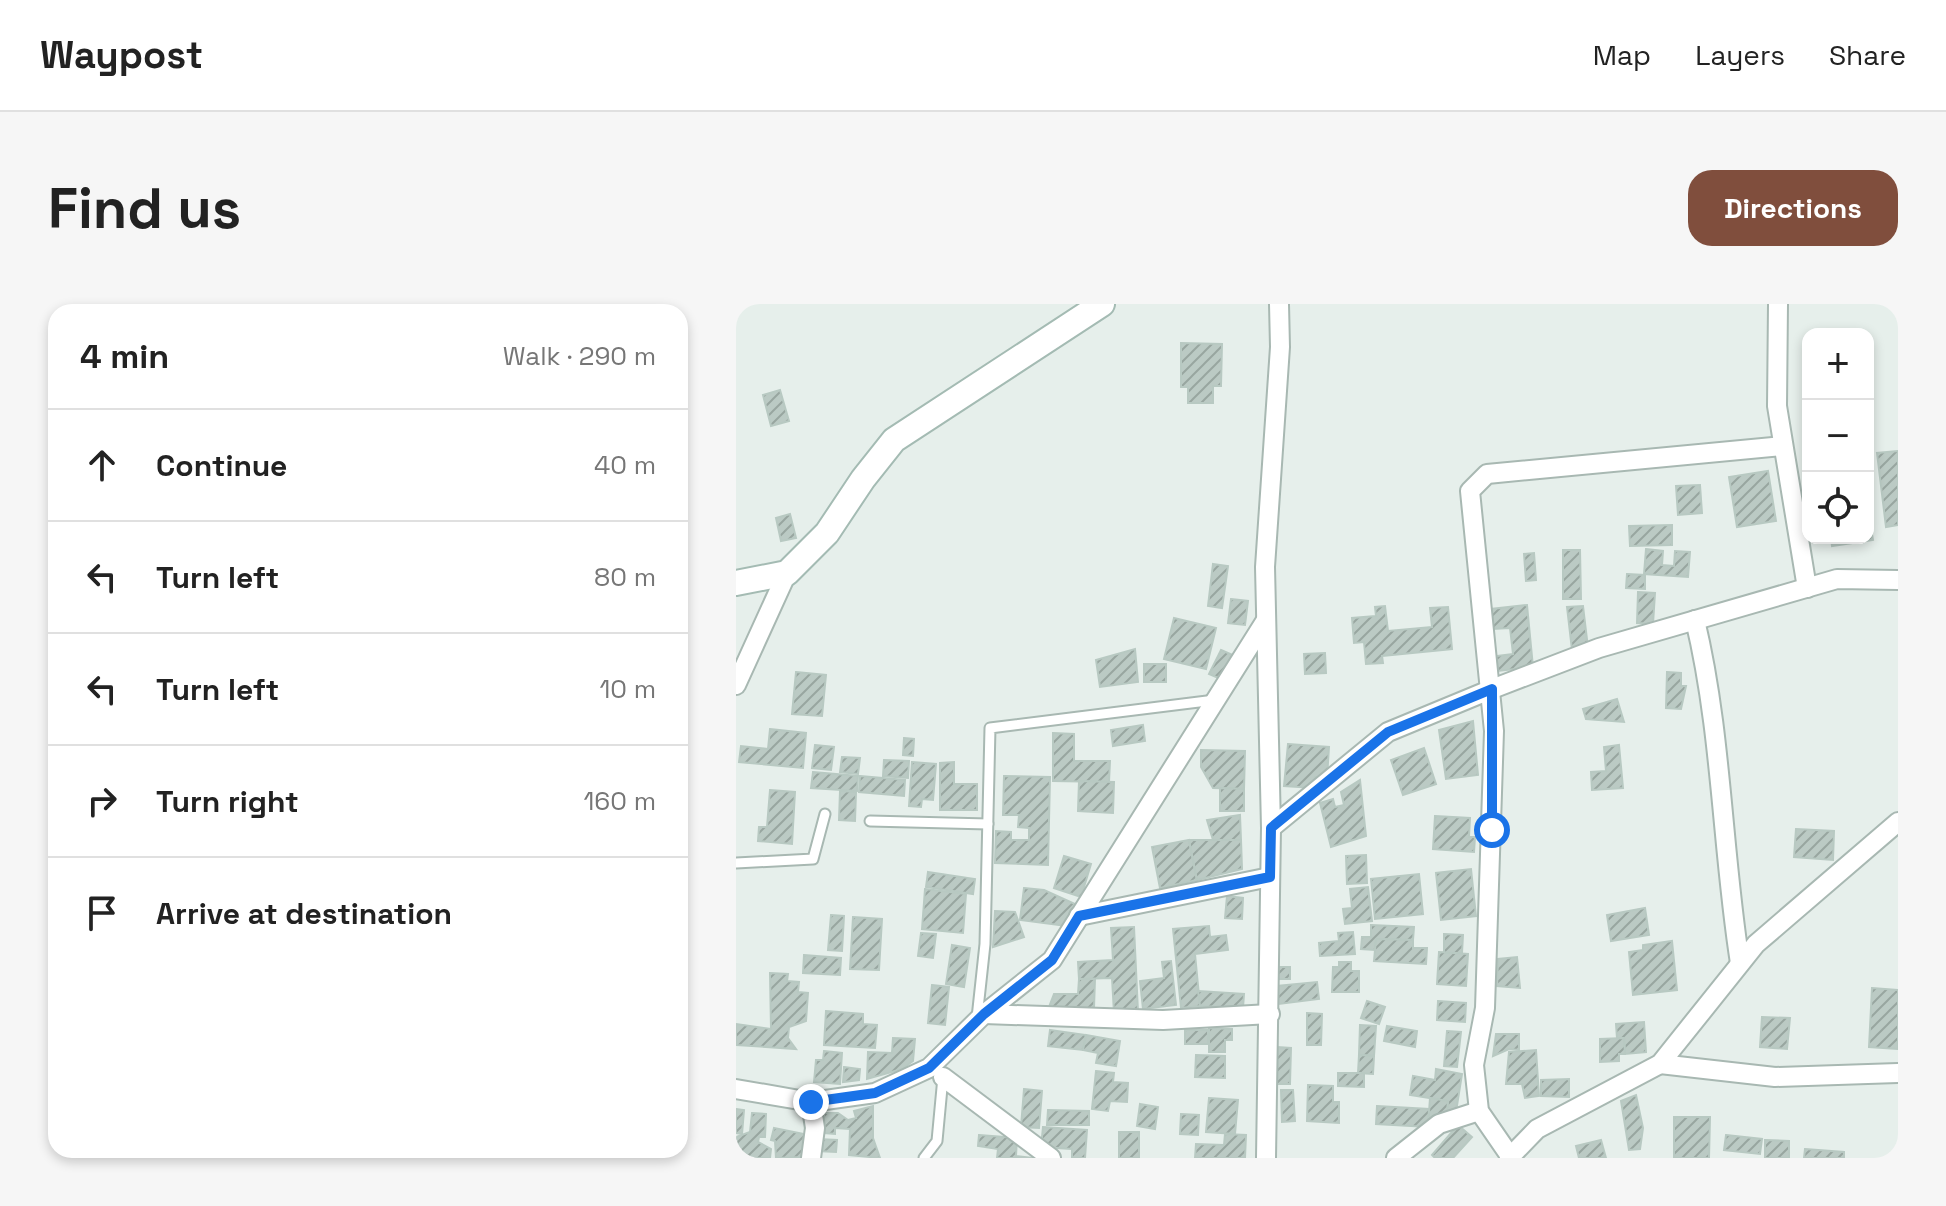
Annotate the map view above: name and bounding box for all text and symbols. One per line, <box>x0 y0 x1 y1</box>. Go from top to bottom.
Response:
text: Waypost <box>40 31 203 79</box>
text: Map <box>1593 37 1651 73</box>
text: Layers <box>1695 37 1785 73</box>
text: Share <box>1829 37 1906 73</box>
button: Directions <box>1688 170 1898 246</box>
text: Find us <box>48 173 241 244</box>
map controls <box>1802 328 1874 544</box>
button: + <box>1802 328 1874 400</box>
text: 4 min <box>80 335 169 378</box>
text: Walk · 290 m <box>503 339 656 373</box>
button: − <box>1802 400 1874 472</box>
icon: ahead <box>80 443 124 487</box>
text: Continue <box>156 446 287 485</box>
text: 40 m <box>594 448 656 482</box>
button: locate <box>1802 472 1874 544</box>
icon: left <box>80 555 124 599</box>
text: Turn left <box>156 558 279 597</box>
text: 80 m <box>594 560 656 594</box>
icon: left <box>80 667 124 711</box>
text: Turn left <box>156 670 279 709</box>
text: 10 m <box>599 672 656 706</box>
icon: right <box>80 779 124 823</box>
text: Turn right <box>156 782 299 821</box>
text: 160 m <box>584 784 656 818</box>
route start <box>1474 812 1510 848</box>
icon: arrive <box>80 891 124 935</box>
text: Arrive at destination <box>156 894 452 933</box>
route end <box>793 1084 829 1120</box>

